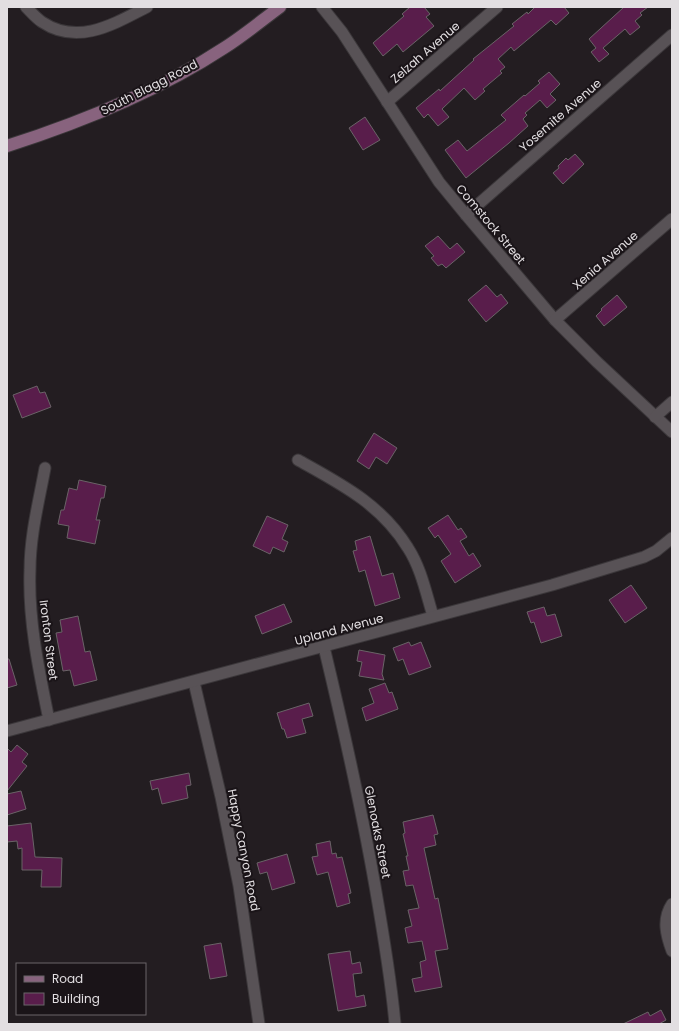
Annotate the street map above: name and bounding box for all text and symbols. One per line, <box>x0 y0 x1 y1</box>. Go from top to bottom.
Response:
street label: Zelzah Avenue <box>387 17 463 87</box>
street label: South Blagg Road <box>98 55 200 119</box>
street label: Yosemite Avenue <box>515 75 605 155</box>
street label: Comstock Street <box>453 180 529 268</box>
street label: Xenia Avenue <box>569 227 641 293</box>
street label: Ironton Street <box>36 599 62 681</box>
street label: Upland Avenue <box>293 609 385 649</box>
street label: Glenoaks Street <box>361 784 395 880</box>
street label: Happy Canyon Road <box>224 787 264 913</box>
legend <box>16 963 146 1015</box>
text: Road <box>52 970 83 987</box>
text: Building <box>52 990 100 1007</box>

